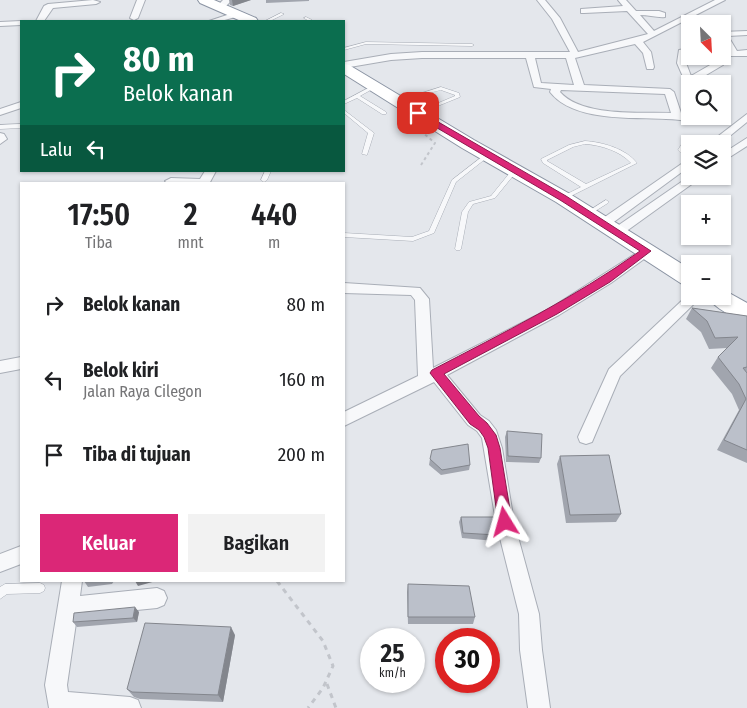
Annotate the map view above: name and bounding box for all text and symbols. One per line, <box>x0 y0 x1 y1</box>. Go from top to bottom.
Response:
north arrow <box>681 15 731 65</box>
map controls <box>681 15 731 305</box>
text: 80 m <box>123 38 195 80</box>
icon: right <box>40 40 105 105</box>
button: search <box>681 75 731 125</box>
text: Belok kanan <box>123 80 233 107</box>
pin <box>397 92 439 134</box>
icon: arrive <box>404 99 432 127</box>
icon: left <box>82 135 110 163</box>
button: layers <box>681 135 731 185</box>
text: Lalu <box>40 138 72 161</box>
button: + <box>681 195 731 245</box>
text: 17:50 <box>67 197 130 233</box>
text: 2 <box>184 197 197 233</box>
text: 440 <box>251 197 298 233</box>
text: Tiba <box>85 233 113 252</box>
text: mnt <box>178 233 204 252</box>
text: m <box>268 233 280 252</box>
button: − <box>681 255 731 305</box>
icon: right <box>40 291 68 319</box>
text: Belok kanan <box>83 293 180 316</box>
text: 80 m <box>287 293 325 316</box>
text: Belok kiri <box>83 359 159 382</box>
icon: left <box>40 366 68 394</box>
text: 160 m <box>279 368 325 391</box>
text: Jalan Raya Cilegon <box>83 382 202 401</box>
icon: arrive <box>40 441 68 469</box>
text: Tiba di tujuan <box>83 443 191 466</box>
text: 200 m <box>278 443 325 466</box>
position arrow <box>478 495 530 547</box>
button: Keluar <box>40 514 178 572</box>
button: Bagikan <box>188 514 325 572</box>
speed limit sign: 30 <box>435 628 500 693</box>
text: 25 <box>381 639 404 669</box>
text: km/h <box>379 666 406 680</box>

